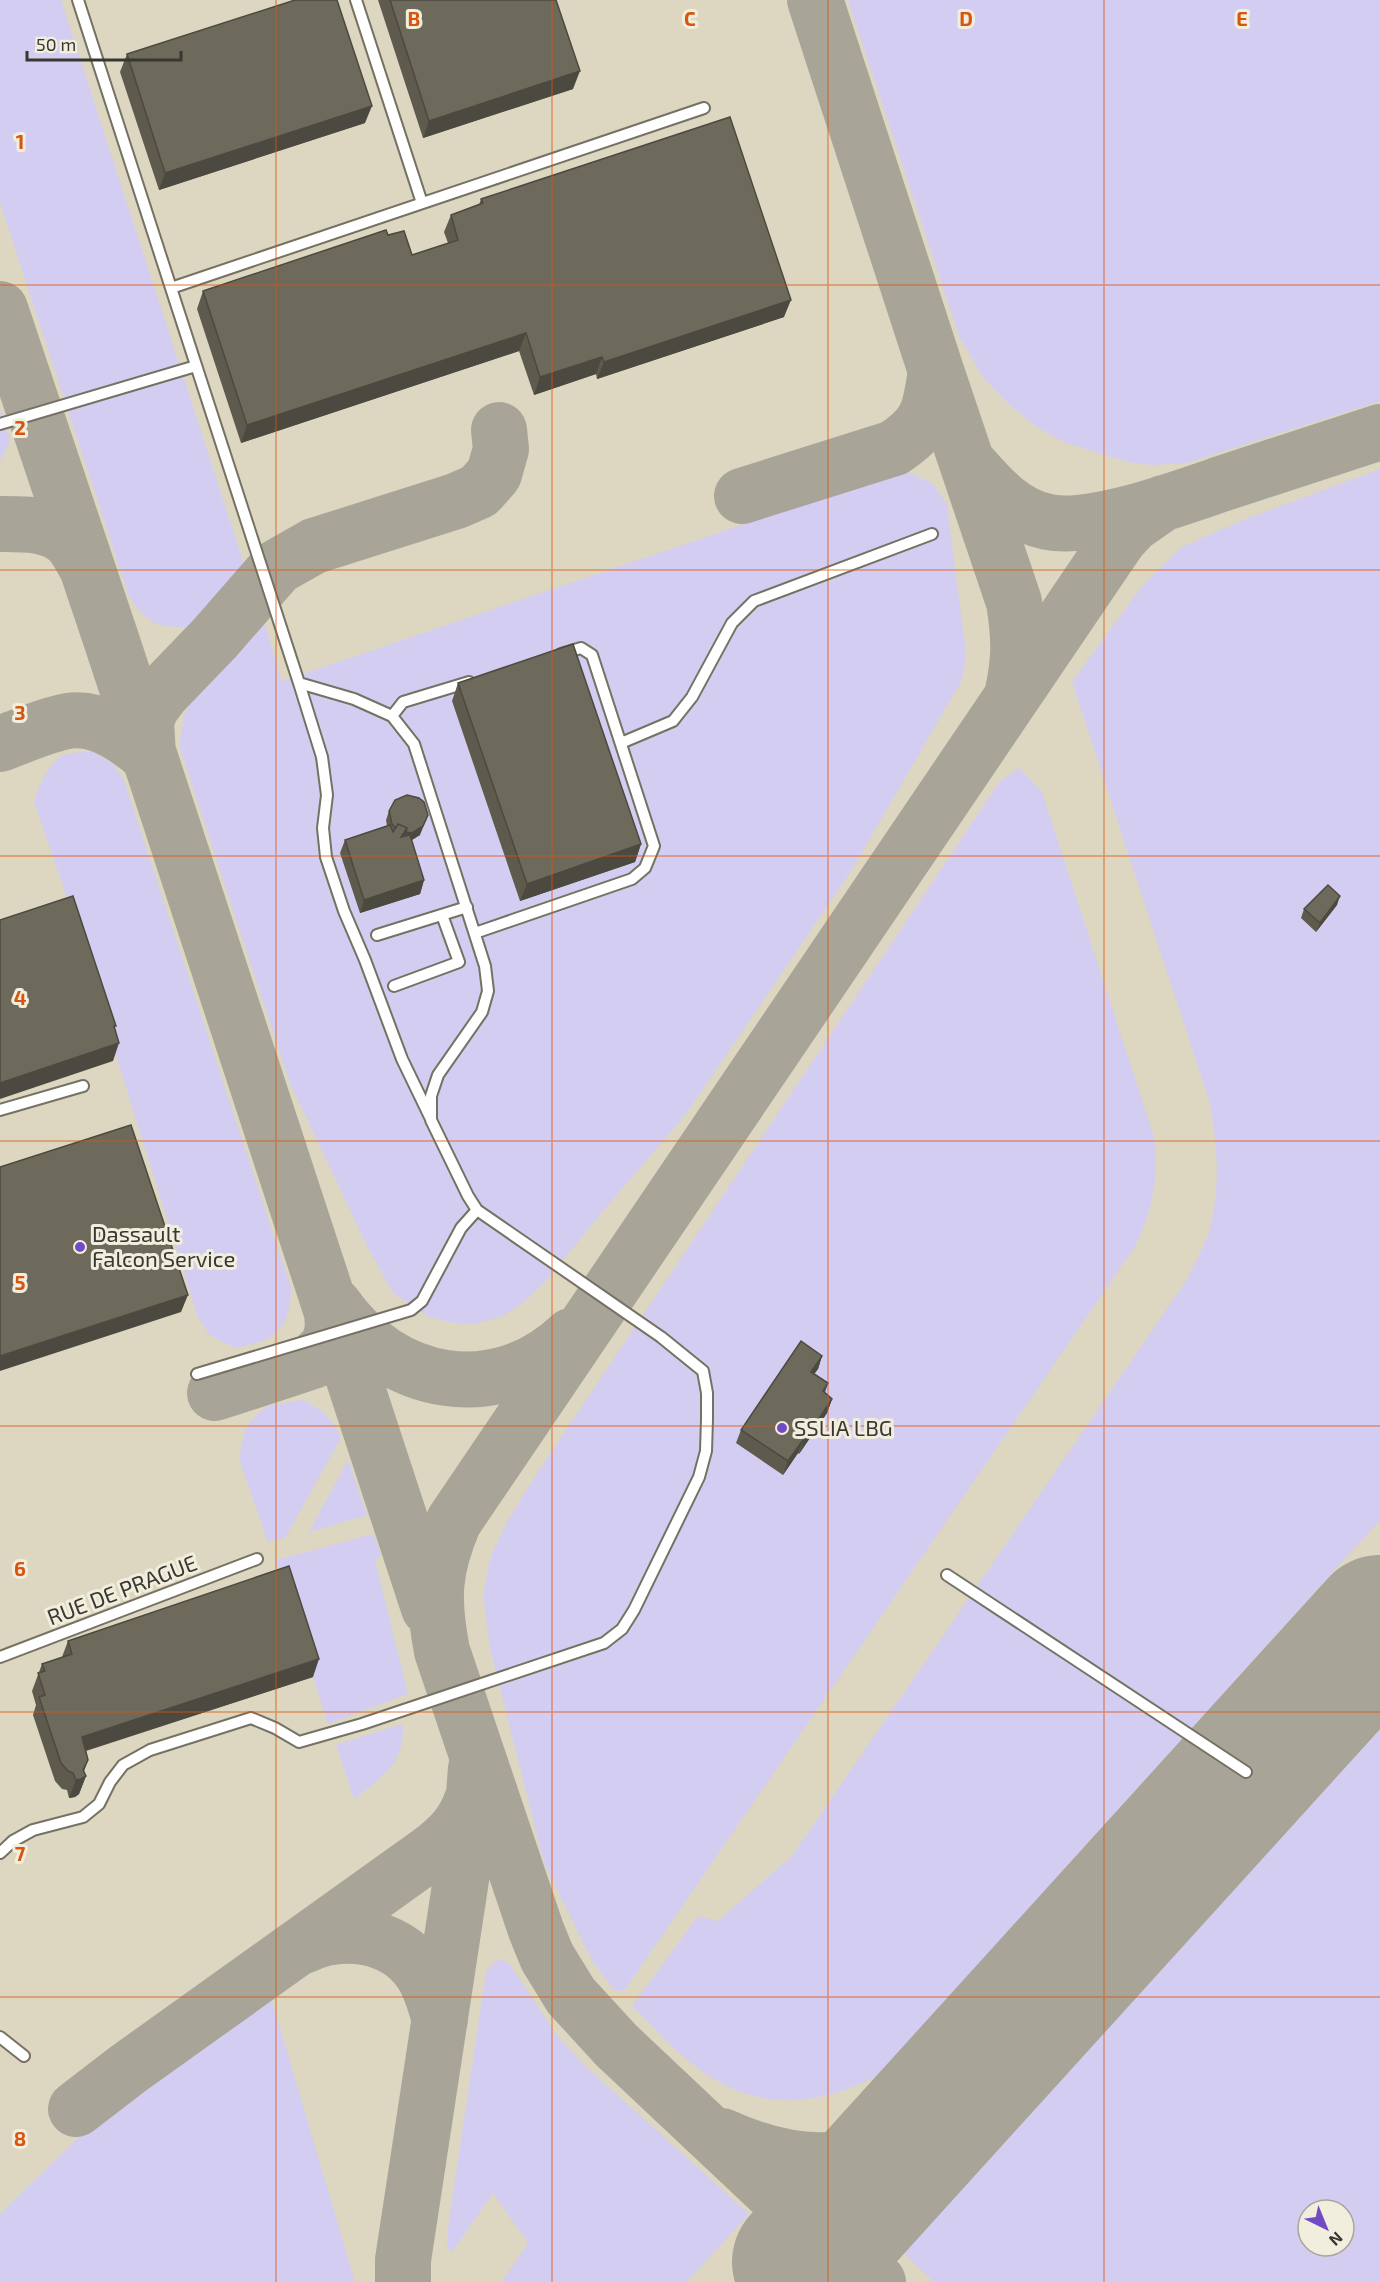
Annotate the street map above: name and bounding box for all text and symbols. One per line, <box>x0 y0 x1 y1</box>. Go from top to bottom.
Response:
text: B <box>408 6 420 30</box>
text: C <box>684 6 696 30</box>
text: D <box>959 6 973 30</box>
text: E <box>1236 6 1248 30</box>
scale bar <box>27 24 182 62</box>
text: 50 m <box>36 33 76 55</box>
text: 1 <box>16 129 24 153</box>
text: 2 <box>14 415 26 439</box>
text: 3 <box>14 700 26 724</box>
text: 4 <box>14 985 27 1009</box>
place label: Dassault Falcon Service <box>92 1220 235 1271</box>
marker: Dassault Falcon Service <box>73 1240 87 1254</box>
text: 5 <box>14 1270 26 1294</box>
place label: SSLIA LBG <box>794 1414 893 1440</box>
marker: SSLIA LBG <box>775 1421 789 1435</box>
street label: RUE DE PRAGUE <box>43 1549 200 1630</box>
text: 6 <box>14 1556 26 1580</box>
text: 7 <box>15 1841 26 1865</box>
text: 8 <box>14 2126 26 2150</box>
north arrow <box>1296 2198 1356 2258</box>
text: N <box>1326 2228 1347 2250</box>

